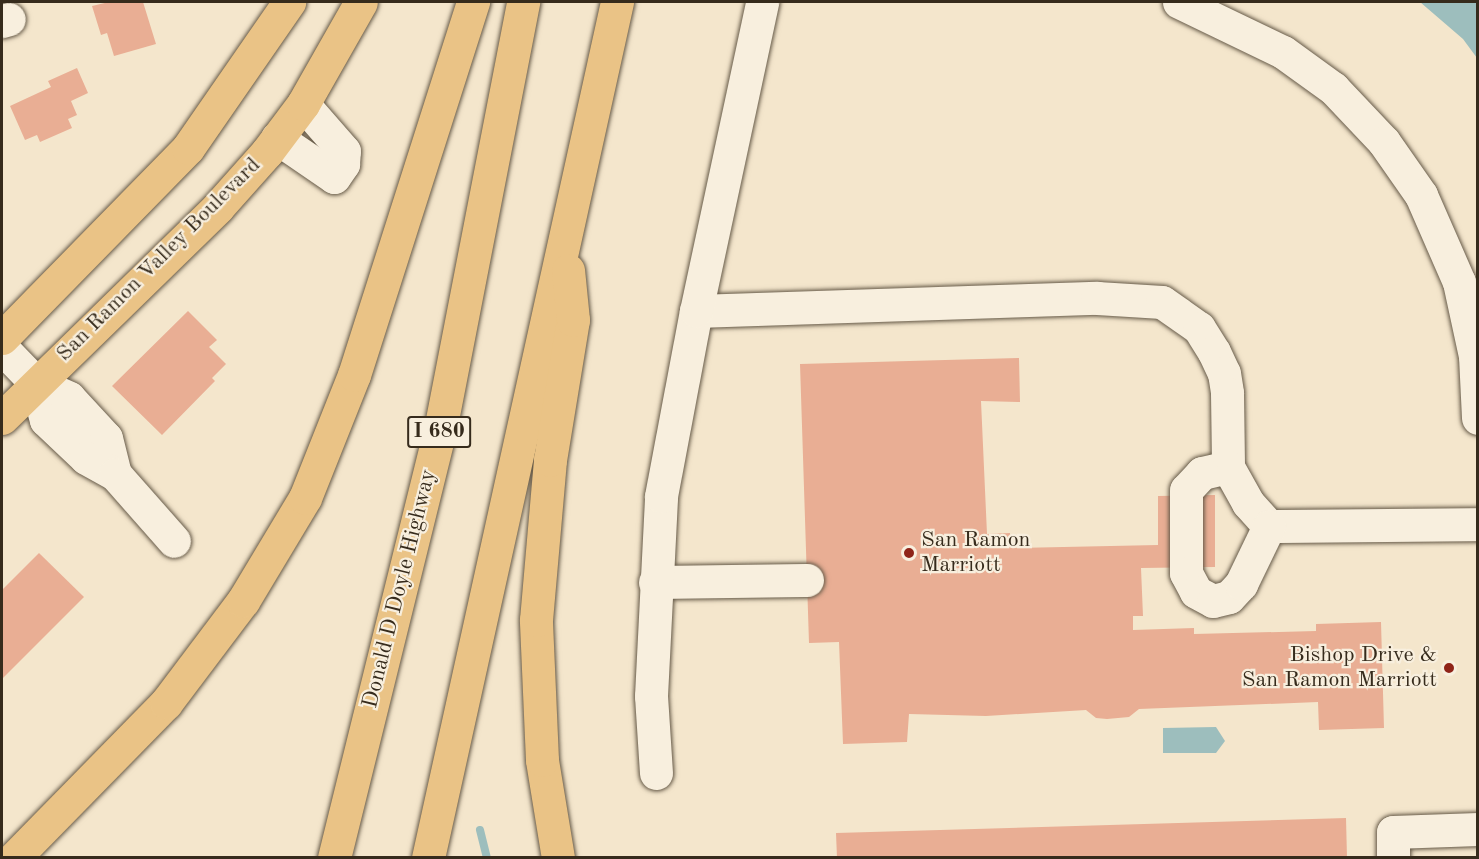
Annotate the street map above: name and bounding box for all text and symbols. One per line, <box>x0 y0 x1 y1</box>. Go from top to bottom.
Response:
street label: San Ramon Valley Boulevard <box>51 152 267 368</box>
road number: I 680 <box>406 414 472 450</box>
street label: Donald D Doyle Highway <box>358 467 442 711</box>
place label: San Ramon Marriott <box>921 527 1030 578</box>
marker: San Ramon Marriott <box>902 546 916 560</box>
place label: Bishop Drive & San Ramon Marriott <box>1242 642 1437 694</box>
marker: Bishop Drive & San Ramon Marriott <box>1442 661 1456 675</box>

